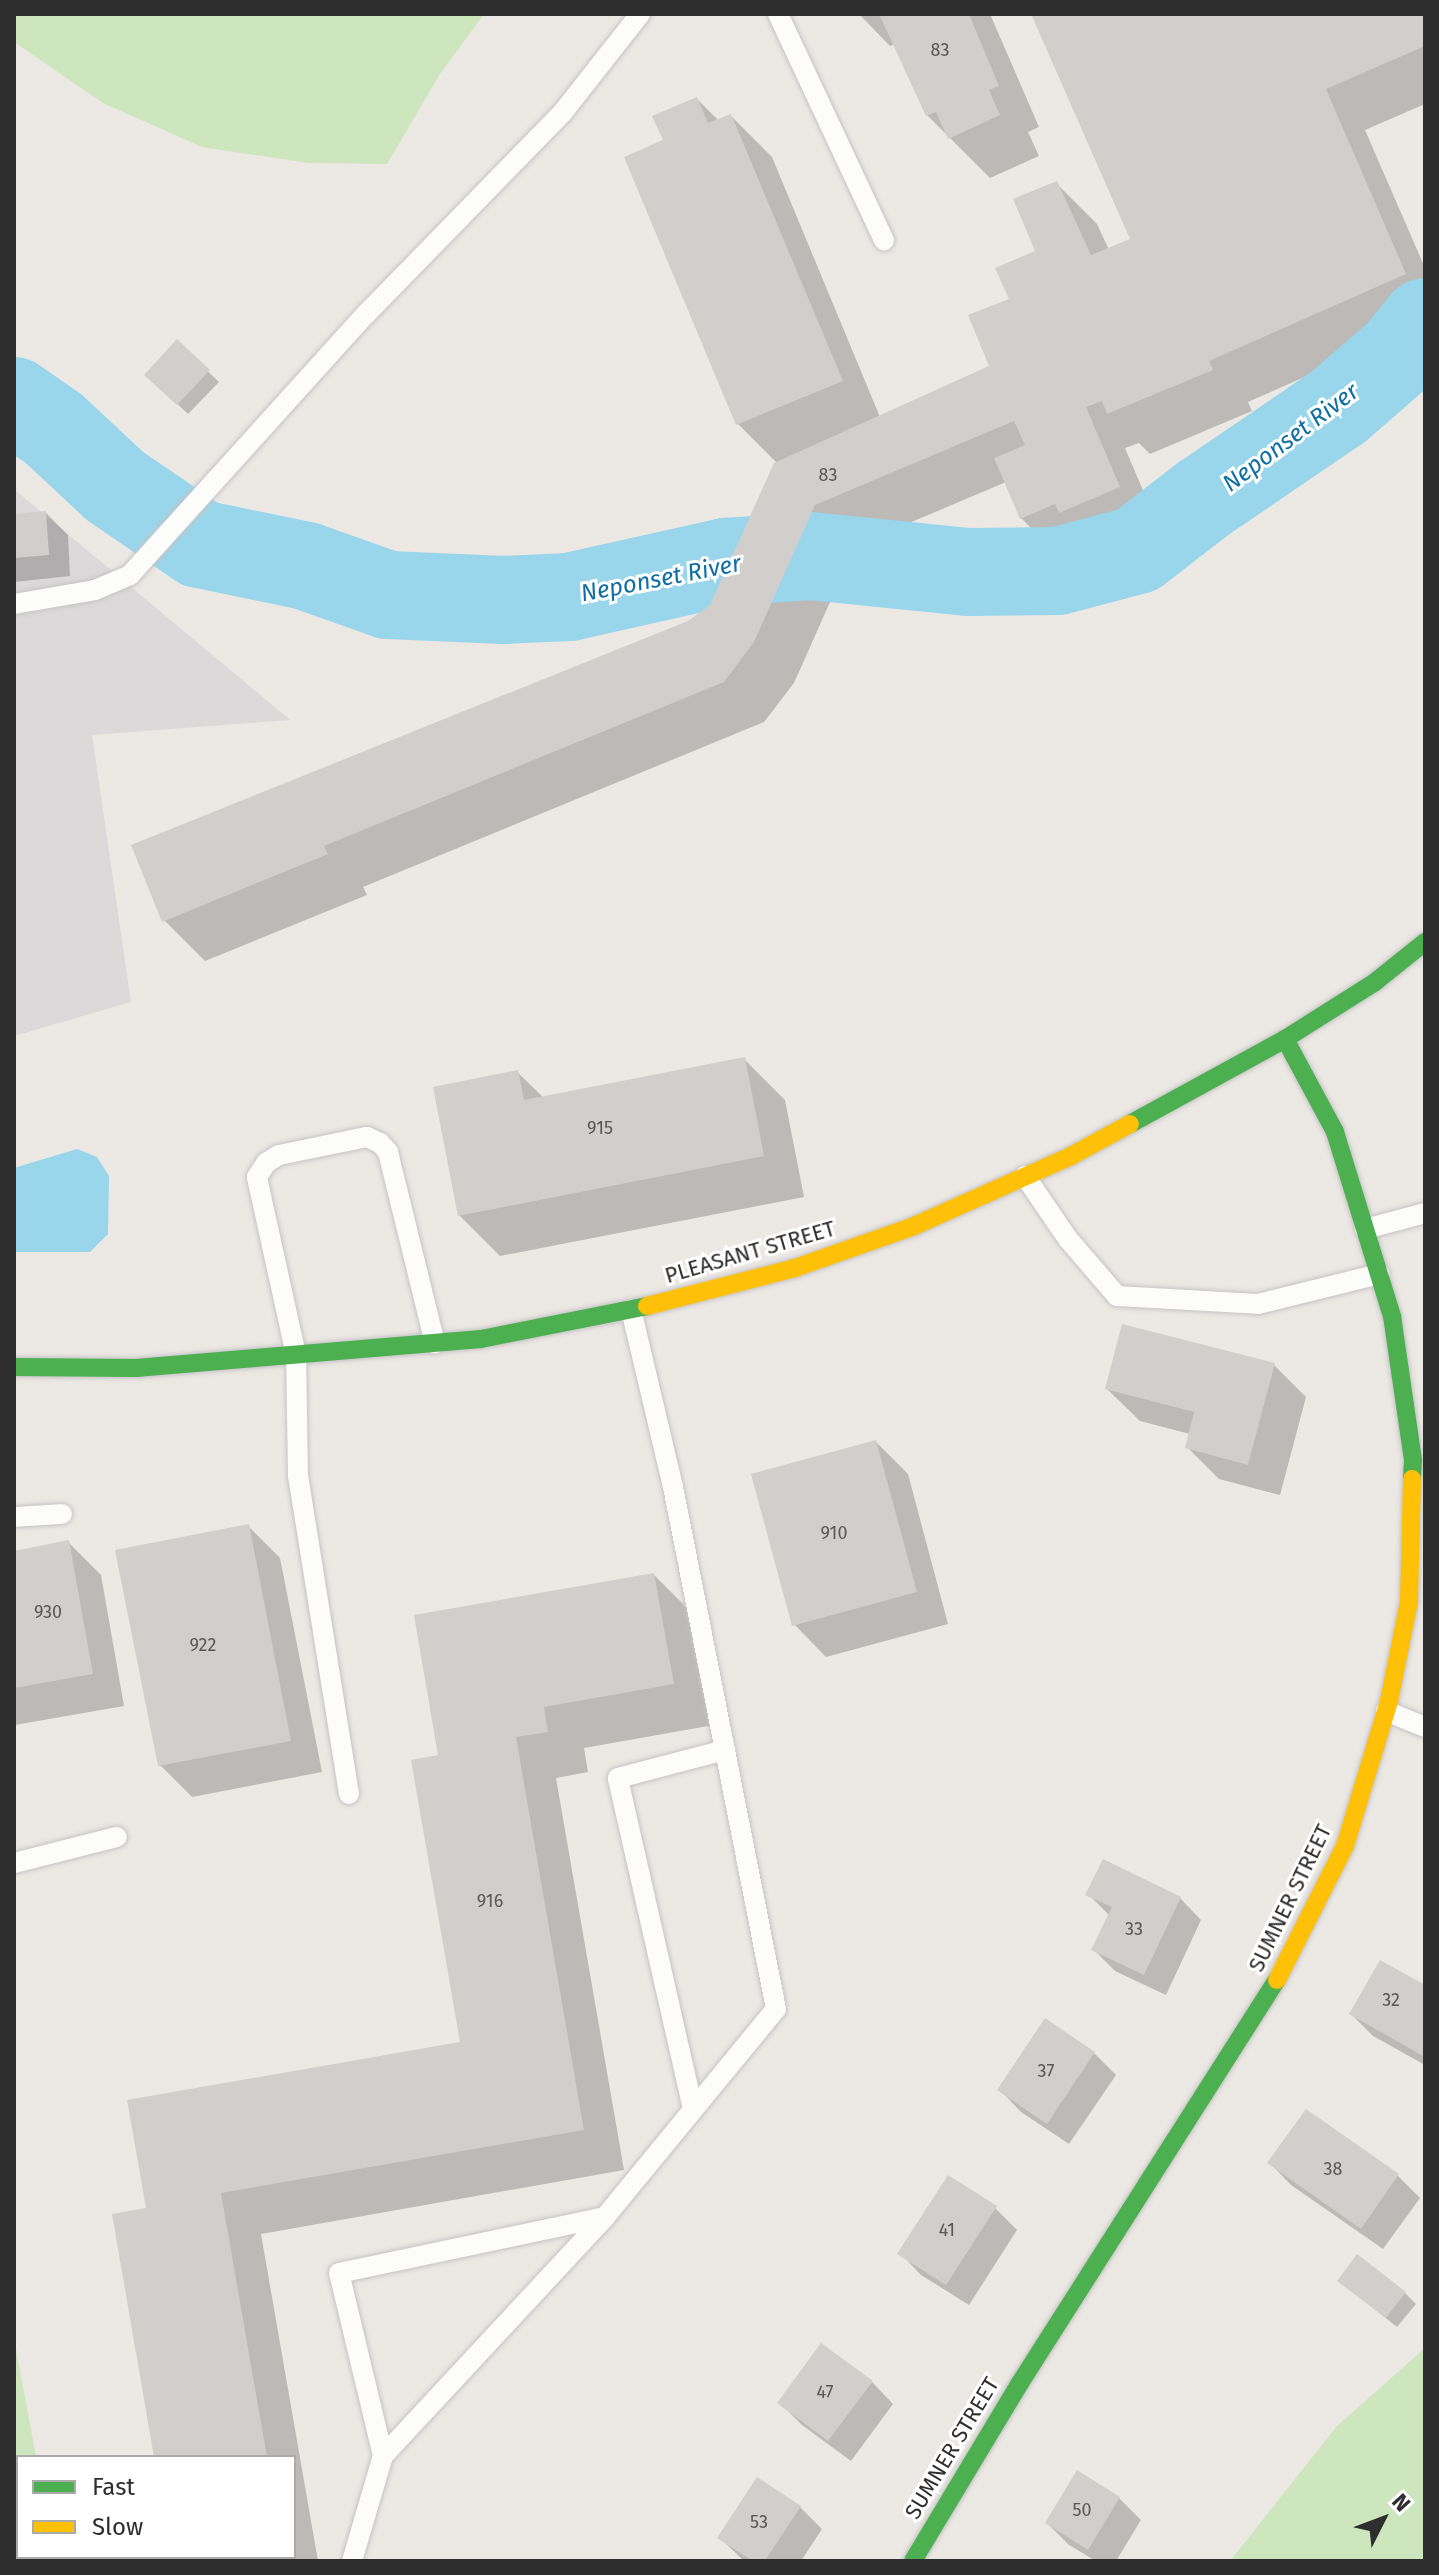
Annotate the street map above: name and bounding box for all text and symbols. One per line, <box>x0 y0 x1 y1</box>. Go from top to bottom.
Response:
house number: 83 <box>931 39 949 61</box>
water label: Neponset River <box>1217 378 1365 498</box>
house number: 83 <box>819 464 837 486</box>
water label: Neponset River <box>578 549 744 609</box>
house number: 915 <box>587 1117 613 1139</box>
street label: PLEASANT STREET <box>662 1215 838 1289</box>
house number: 910 <box>821 1522 847 1544</box>
house number: 930 <box>34 1601 62 1623</box>
house number: 922 <box>190 1634 216 1656</box>
street label: SUMNER STREET <box>1243 1820 1337 1976</box>
house number: 916 <box>477 1890 503 1912</box>
house number: 33 <box>1125 1918 1143 1940</box>
house number: 32 <box>1382 1989 1400 2011</box>
house number: 37 <box>1038 2060 1054 2082</box>
house number: 38 <box>1324 2158 1342 2180</box>
house number: 41 <box>939 2219 955 2241</box>
street label: SUMNER STREET <box>899 2372 1005 2524</box>
house number: 47 <box>816 2381 834 2403</box>
legend <box>16 2455 296 2559</box>
text: Fast <box>92 2473 135 2501</box>
north arrow <box>1343 2479 1423 2559</box>
text: N <box>1386 2488 1416 2517</box>
house number: 50 <box>1072 2499 1092 2521</box>
house number: 53 <box>750 2511 768 2533</box>
text: Slow <box>92 2513 143 2541</box>

